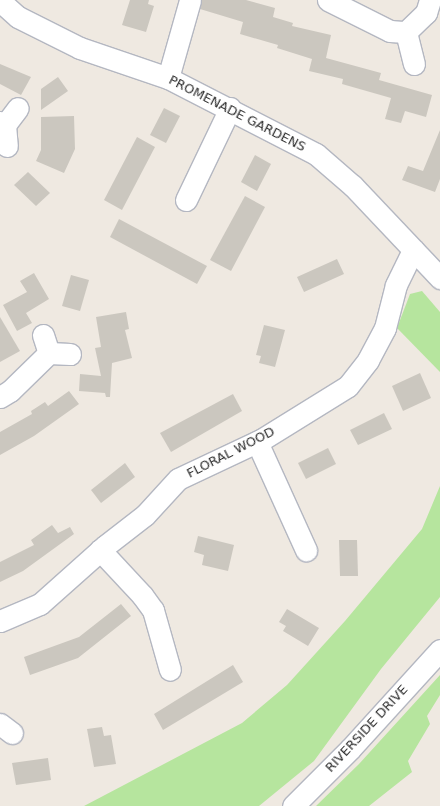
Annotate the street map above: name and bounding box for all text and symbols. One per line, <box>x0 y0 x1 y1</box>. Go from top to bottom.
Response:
street label: PROMENADE GARDENS <box>166 73 308 155</box>
street label: FLORAL WOOD <box>184 424 278 482</box>
street label: RIVERSIDE DRIVE <box>323 682 411 776</box>

